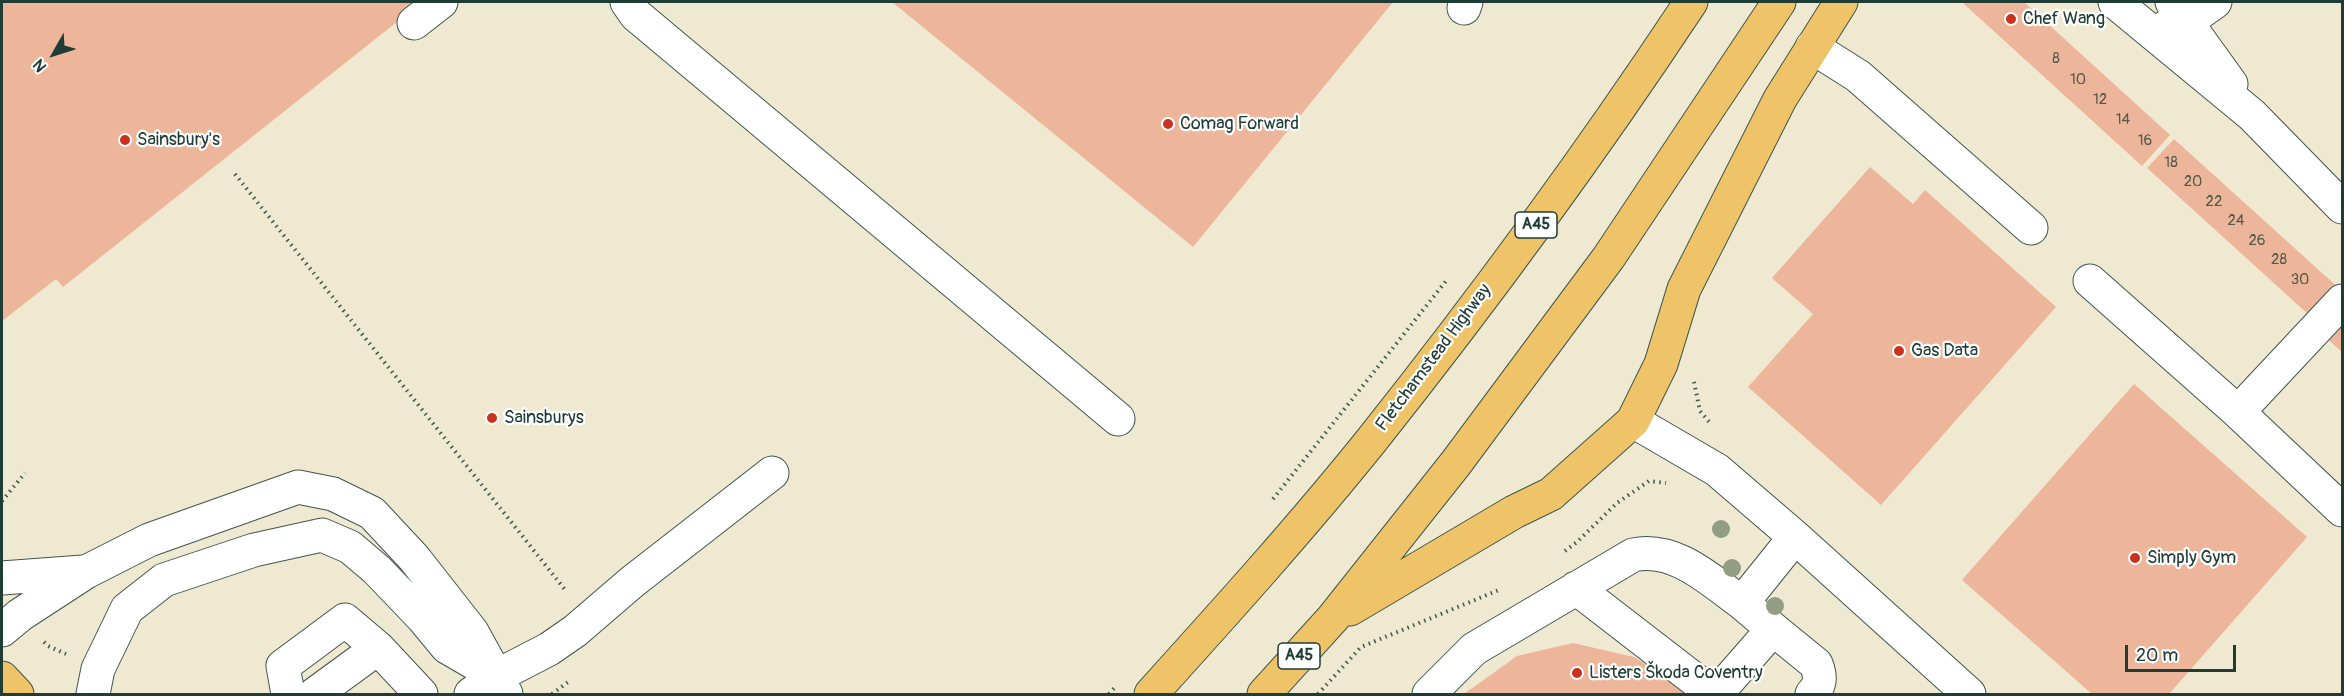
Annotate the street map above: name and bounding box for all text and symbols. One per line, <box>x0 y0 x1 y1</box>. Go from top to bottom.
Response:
place label: Chef Wang <box>2023 8 2105 30</box>
marker: Chef Wang <box>2004 12 2018 26</box>
north arrow <box>24 24 84 84</box>
house number: 8 <box>2052 50 2060 68</box>
text: N <box>29 55 51 76</box>
house number: 10 <box>2070 71 2086 89</box>
house number: 12 <box>2093 91 2107 109</box>
house number: 14 <box>2116 111 2130 129</box>
place label: Comag Forward <box>1180 113 1299 135</box>
marker: Comag Forward <box>1161 117 1175 131</box>
place label: Sainsbury's <box>137 129 220 151</box>
house number: 16 <box>2138 132 2152 150</box>
marker: Sainsbury's <box>118 133 132 147</box>
house number: 18 <box>2164 154 2178 172</box>
house number: 20 <box>2184 173 2202 191</box>
house number: 22 <box>2206 193 2222 211</box>
road number: A45 <box>1515 212 1557 238</box>
house number: 24 <box>2227 212 2245 230</box>
house number: 26 <box>2248 232 2266 250</box>
house number: 28 <box>2271 251 2287 269</box>
house number: 30 <box>2291 271 2309 289</box>
street label: Fletchamstead Highway <box>1372 280 1496 436</box>
place label: Gas Data <box>1911 340 1978 362</box>
marker: Gas Data <box>1892 344 1906 358</box>
place label: Sainsburys <box>504 407 584 429</box>
marker: Sainsburys <box>485 411 499 425</box>
place label: Simply Gym <box>2147 547 2236 569</box>
marker: Simply Gym <box>2128 551 2142 565</box>
scale bar <box>2128 633 2239 671</box>
road number: A45 <box>1278 643 1320 669</box>
text: 20 m <box>2136 644 2178 667</box>
place label: Listers Škoda Coventry <box>1589 662 1763 684</box>
marker: Listers Škoda Coventry <box>1570 666 1584 680</box>

